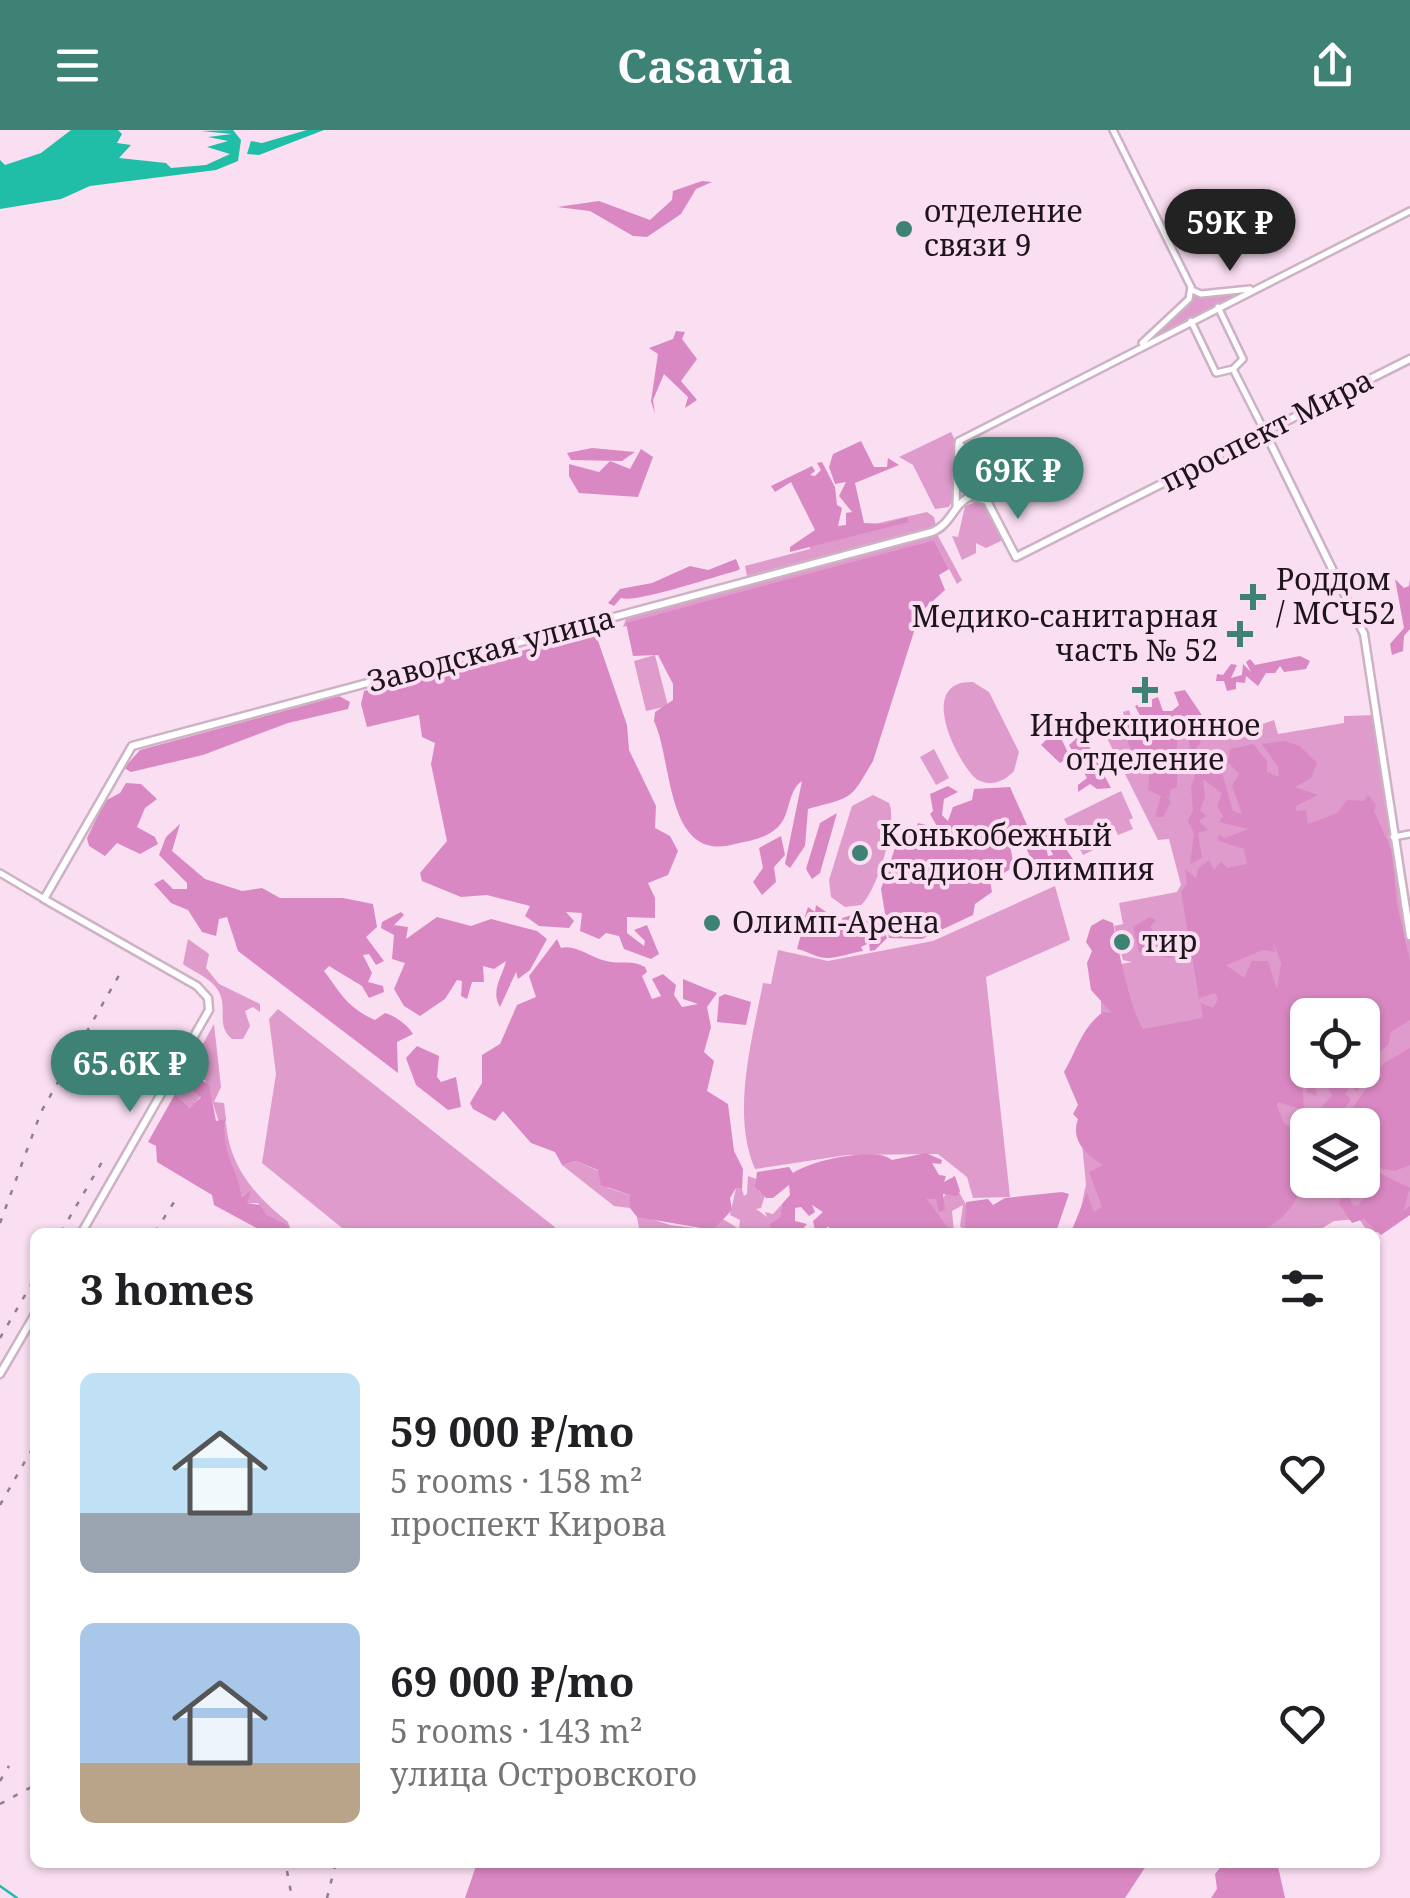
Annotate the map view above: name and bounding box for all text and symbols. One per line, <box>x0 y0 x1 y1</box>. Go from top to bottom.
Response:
text: Casavia <box>617 35 793 96</box>
icon: menu <box>50 38 105 93</box>
icon: share <box>1305 38 1360 93</box>
pin: 59K ₽ <box>1160 189 1300 274</box>
place label: отделение связи 9 <box>924 190 1083 265</box>
text: 59K ₽ <box>1187 200 1273 243</box>
marker: отделение связи 9 <box>893 218 915 240</box>
street label: проспект Мира <box>1153 358 1380 501</box>
pin: 69K ₽ <box>948 437 1088 522</box>
text: 69K ₽ <box>975 448 1061 491</box>
place label: Роддом / МСЧ52 <box>1276 558 1396 633</box>
marker: Роддом / МСЧ52 <box>1240 584 1266 610</box>
place label: Медико-санитарная часть № 52 <box>912 595 1218 670</box>
street label: Заводская улица <box>362 596 619 701</box>
marker: Медико-санитарная часть № 52 <box>1227 621 1253 647</box>
marker: Инфекционное отделение <box>1132 677 1158 703</box>
place label: Инфекционное отделение <box>1030 704 1260 779</box>
place label: Конькобежный стадион Олимпия <box>880 814 1155 889</box>
marker: Конькобежный стадион Олимпия <box>849 842 871 864</box>
place label: Олимп-Арена <box>732 901 940 942</box>
marker: Олимп-Арена <box>701 912 723 934</box>
place label: тир <box>1142 920 1197 961</box>
marker: тир <box>1111 931 1133 953</box>
map controls <box>1290 998 1380 1198</box>
button: locate <box>1290 998 1380 1088</box>
pin: 65.6K ₽ <box>38 1030 222 1115</box>
text: 65.6K ₽ <box>73 1041 187 1084</box>
button: layers <box>1290 1108 1380 1198</box>
text: 3 homes <box>80 1260 254 1317</box>
icon: filters <box>1275 1261 1330 1316</box>
text: 59 000 ₽/mo <box>390 1402 635 1459</box>
icon: home <box>160 1413 280 1533</box>
icon: heart <box>1275 1446 1330 1501</box>
text: 5 rooms · 158 m² <box>390 1459 643 1502</box>
text: проспект Кирова <box>390 1502 667 1545</box>
text: 69 000 ₽/mo <box>390 1652 635 1709</box>
icon: home <box>160 1663 280 1783</box>
icon: heart <box>1275 1696 1330 1751</box>
text: 5 rooms · 143 m² <box>390 1709 643 1752</box>
text: улица Островского <box>390 1752 697 1795</box>

